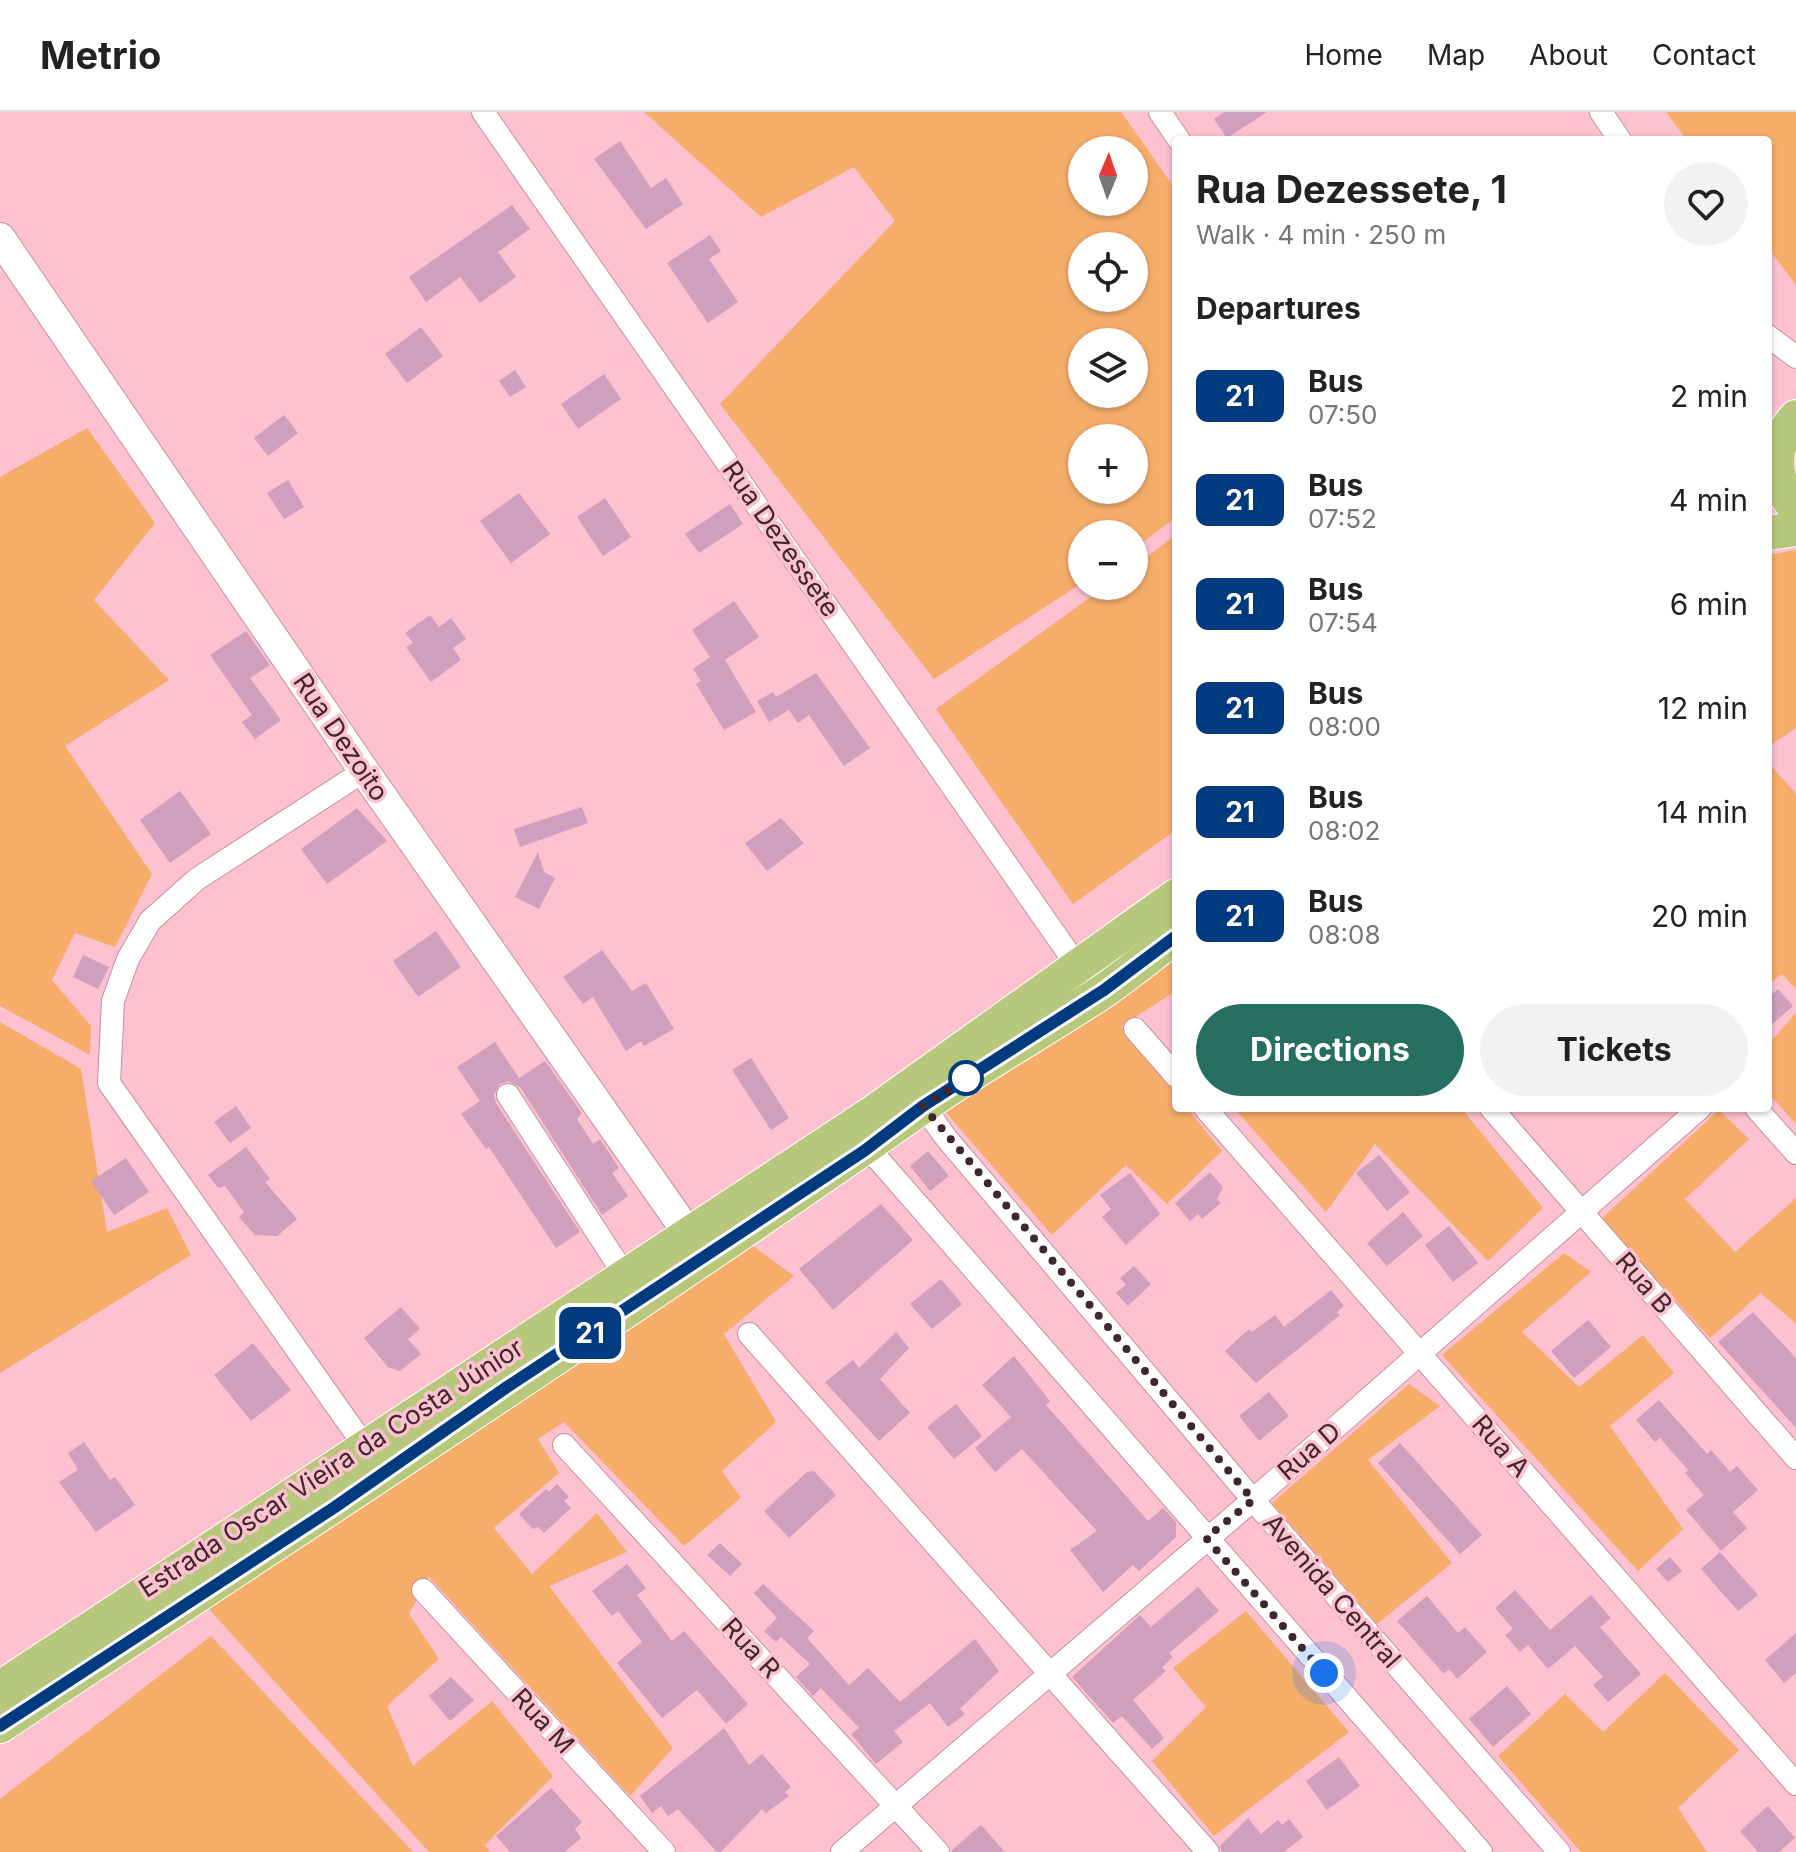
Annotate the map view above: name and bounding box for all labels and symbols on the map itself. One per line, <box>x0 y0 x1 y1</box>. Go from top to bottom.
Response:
north arrow <box>1068 136 1148 216</box>
street label: Rua Dezessete <box>716 455 847 622</box>
street label: Rua Dezoito <box>287 667 395 806</box>
unlabelled marker <box>949 1061 983 1095</box>
street label: Rua B <box>1609 1246 1679 1320</box>
line badge: 21 <box>554 1307 626 1359</box>
street label: Estrada Oscar Vieira da Costa Júnior <box>133 1331 529 1604</box>
street label: Rua A <box>1466 1408 1537 1483</box>
street label: Rua D <box>1271 1415 1346 1486</box>
street label: Avenida Central <box>1257 1507 1408 1674</box>
street label: Rua R <box>716 1611 787 1684</box>
your location <box>1304 1653 1344 1693</box>
street label: Rua M <box>506 1682 581 1760</box>

